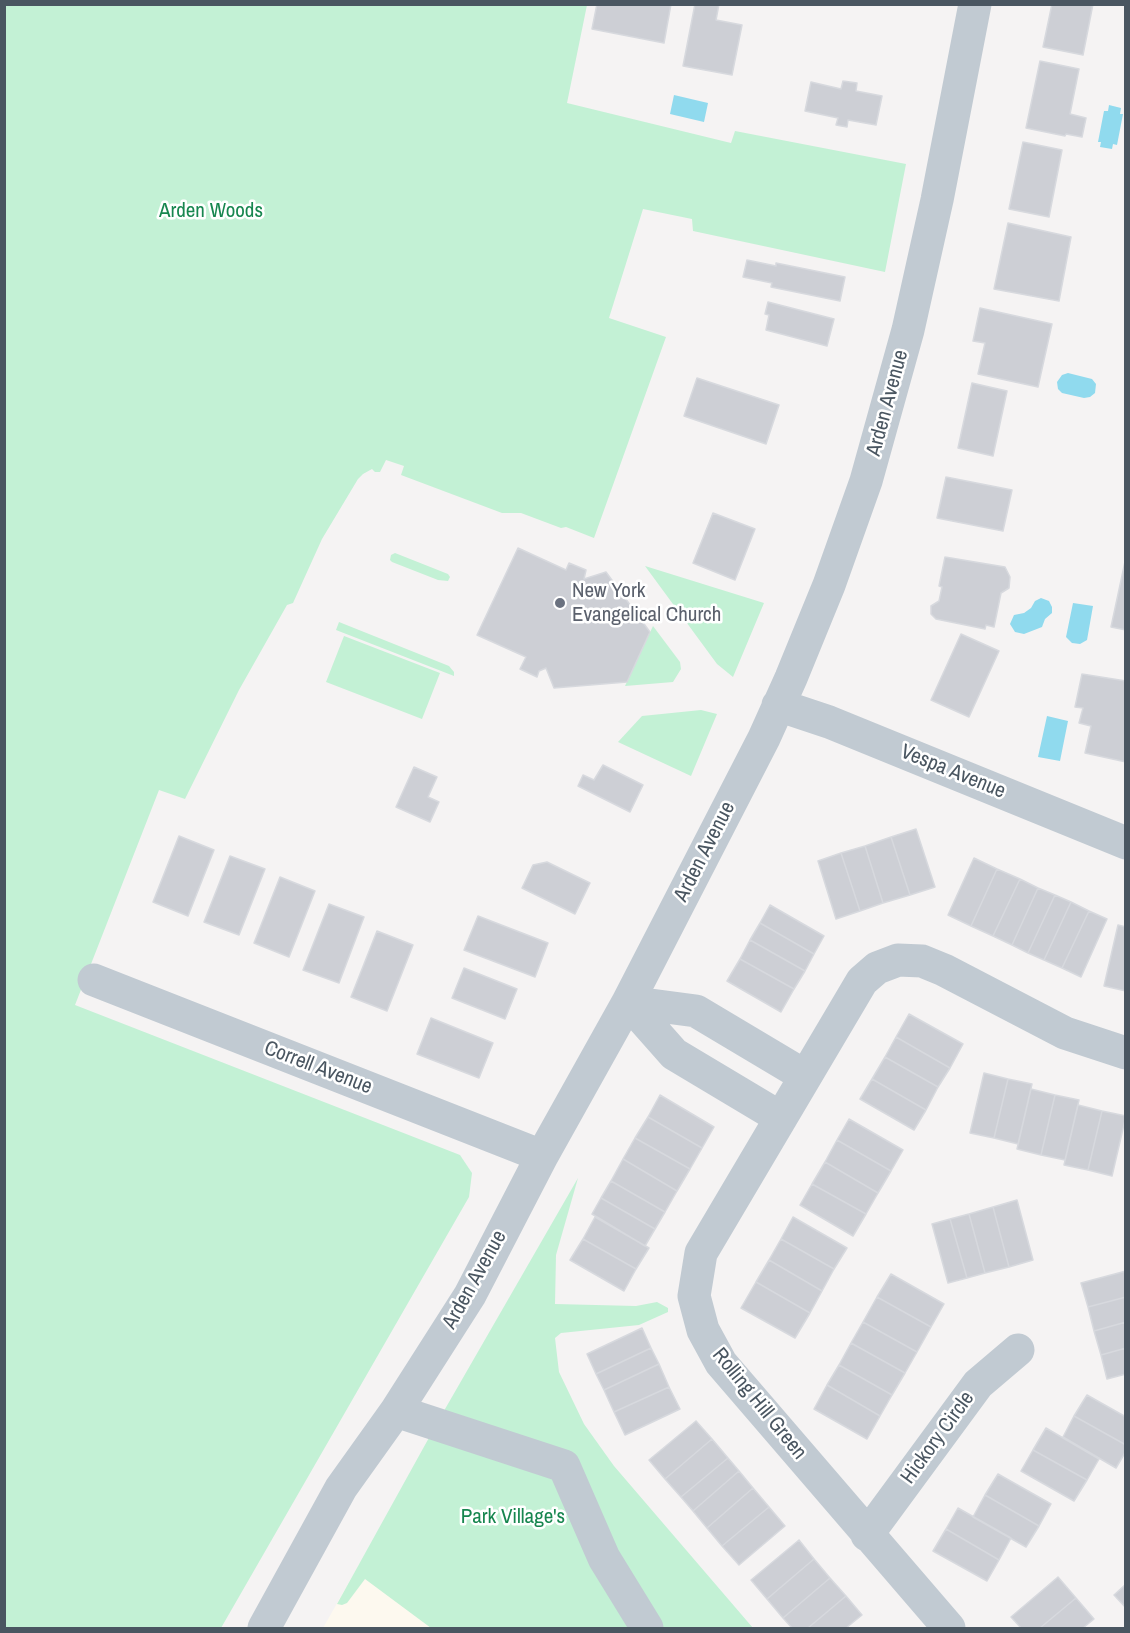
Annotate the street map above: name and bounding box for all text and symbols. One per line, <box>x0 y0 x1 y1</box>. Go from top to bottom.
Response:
park label: Arden Woods <box>159 198 263 224</box>
street label: Arden Avenue <box>862 347 914 459</box>
place label: New York Evangelical Church <box>572 578 721 628</box>
marker: New York Evangelical Church <box>553 596 567 610</box>
street label: Vespa Avenue <box>897 740 1009 804</box>
street label: Arden Avenue <box>669 798 741 906</box>
street label: Correll Avenue <box>260 1036 376 1100</box>
street label: Arden Avenue <box>438 1226 512 1334</box>
street label: Rolling Hill Green <box>706 1343 812 1465</box>
street label: Hickory Circle <box>896 1387 980 1489</box>
park label: Park Village's <box>461 1504 565 1530</box>

